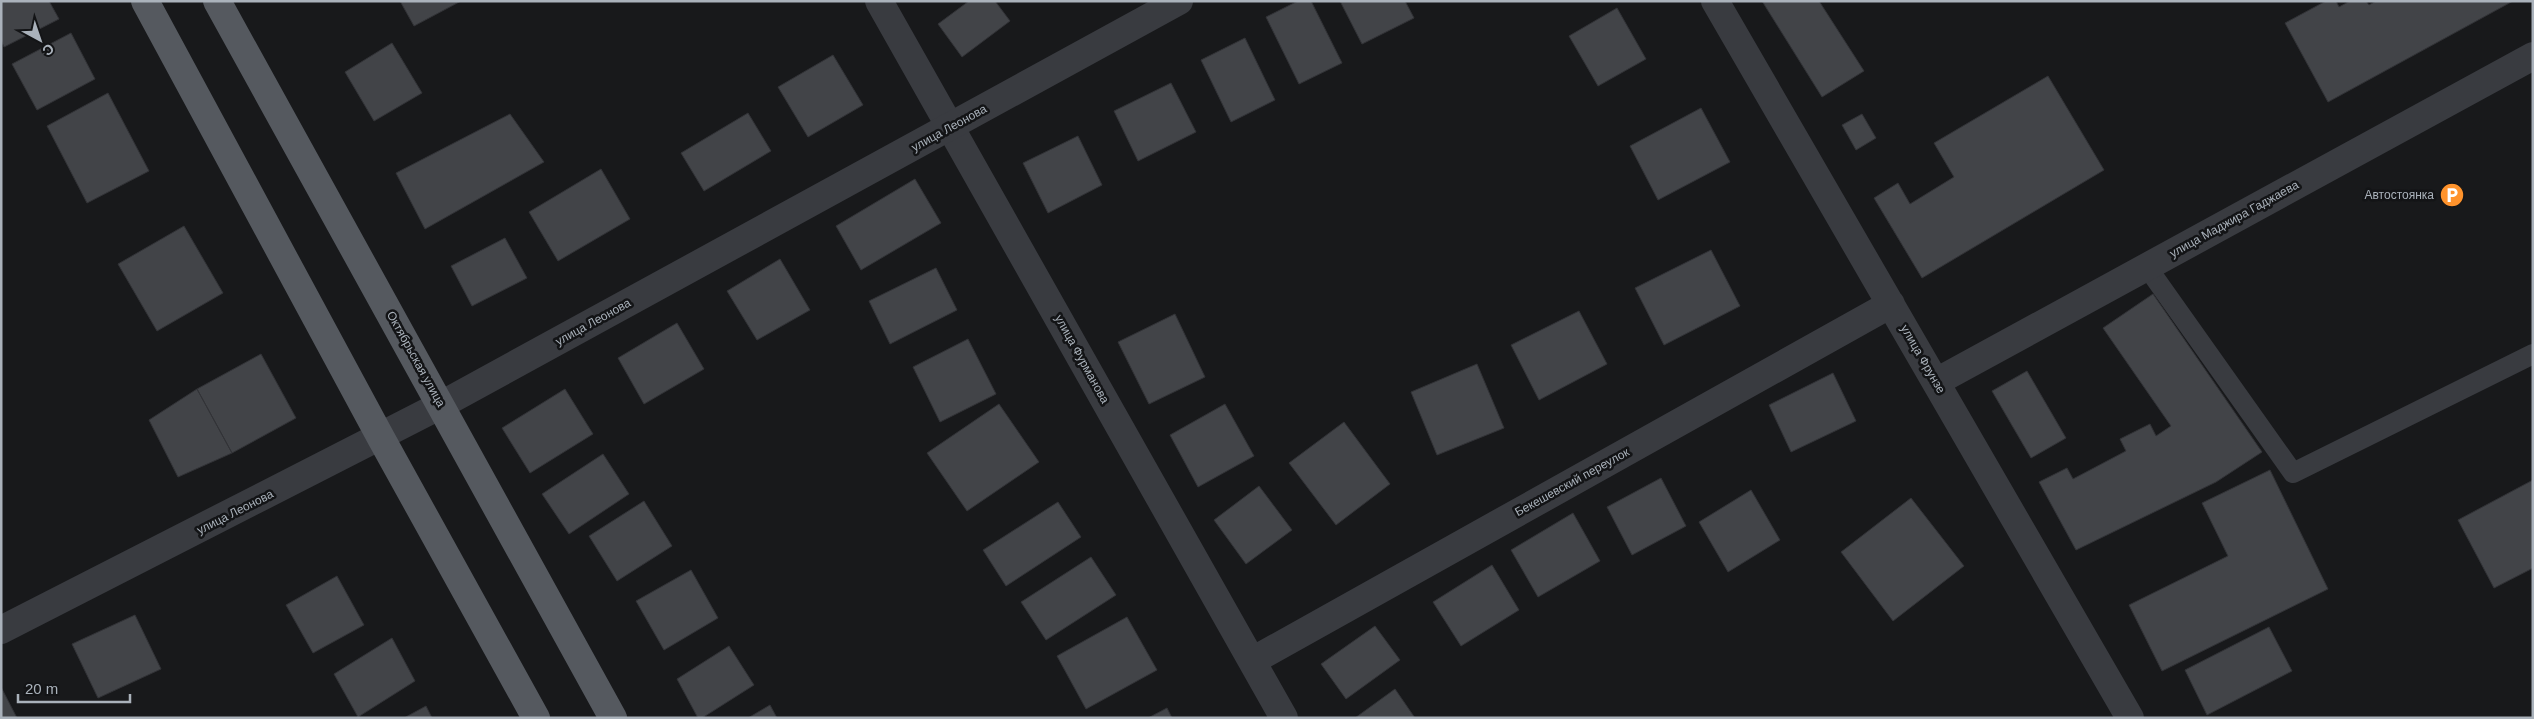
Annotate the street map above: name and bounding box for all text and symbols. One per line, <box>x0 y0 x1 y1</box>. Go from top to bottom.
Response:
north arrow <box>15 15 65 65</box>
text: С <box>39 41 57 59</box>
street label: улица Леонова <box>909 101 989 154</box>
street label: улица Маджира Гаджаева <box>2167 177 2301 260</box>
parking icon: Автостоянка <box>2439 182 2465 208</box>
place label: Автостоянка <box>2365 188 2434 202</box>
street label: улица Леонова <box>553 295 633 348</box>
street label: Октябрьская улица <box>384 309 448 410</box>
street label: улица Фурманова <box>1052 312 1112 406</box>
street label: улица Фрунзе <box>1898 322 1948 396</box>
street label: Бекешевский переулок <box>1512 444 1632 519</box>
street label: улица Леонова <box>195 487 276 537</box>
scale bar <box>18 672 130 704</box>
text: 20 m <box>25 680 58 697</box>

